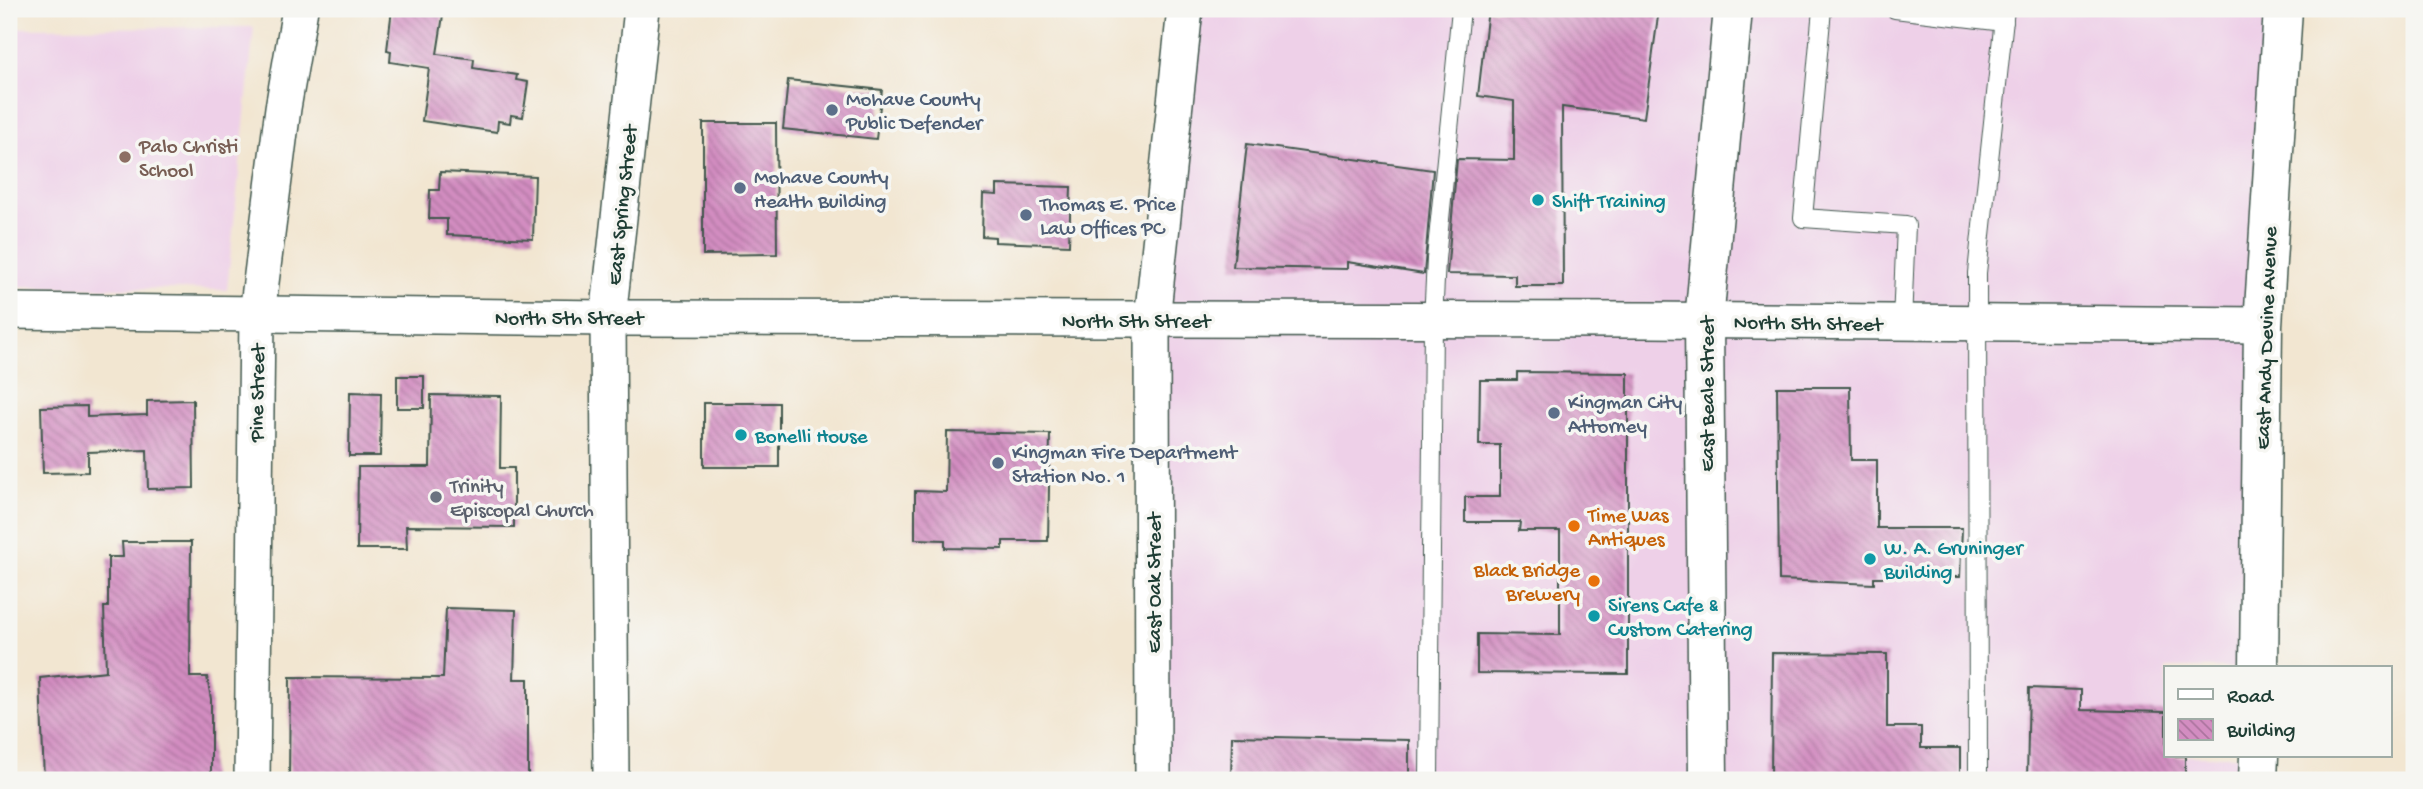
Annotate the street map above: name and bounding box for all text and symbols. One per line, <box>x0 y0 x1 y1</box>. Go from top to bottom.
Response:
place label: Mohave County Public Defender <box>845 89 984 138</box>
marker: Mohave County Public Defender <box>824 102 840 118</box>
street label: East Spring Street <box>604 122 646 287</box>
place label: Palo Christi School <box>138 136 238 185</box>
marker: Palo Christi School <box>117 149 133 165</box>
place label: Mohave County Health Building <box>754 167 889 216</box>
marker: Mohave County Health Building <box>732 180 748 196</box>
place label: Shift Training <box>1552 191 1666 216</box>
marker: Shift Training <box>1530 192 1546 208</box>
place label: Thomas E. Price Law Offices PC <box>1039 194 1177 243</box>
marker: Thomas E. Price Law Offices PC <box>1018 207 1034 223</box>
street label: East Andy Devine Avenue <box>2252 225 2285 450</box>
street label: North 5th Street <box>495 308 646 333</box>
street label: North 5th Street <box>1062 311 1213 336</box>
street label: North 5th Street <box>1733 312 1885 339</box>
street label: East Beale Street <box>1697 314 1722 472</box>
street label: Pine Street <box>246 341 273 443</box>
place label: Kingman City Attorney <box>1568 392 1682 441</box>
marker: Kingman City Attorney <box>1546 405 1562 421</box>
place label: Bonelli House <box>754 426 869 451</box>
marker: Bonelli House <box>733 427 749 443</box>
place label: Kingman Fire Department Station No. 1 <box>1012 442 1239 491</box>
marker: Kingman Fire Department Station No. 1 <box>990 455 1006 471</box>
place label: Trinity Episcopal Church <box>449 476 594 525</box>
marker: Trinity Episcopal Church <box>428 489 444 505</box>
place label: Time Was Antiques <box>1587 505 1670 554</box>
street label: East Oak Street <box>1144 510 1169 653</box>
marker: Time Was Antiques <box>1566 518 1582 534</box>
place label: W. A. Gruninger Building <box>1883 538 2024 587</box>
marker: W. A. Gruninger Building <box>1862 551 1878 567</box>
place label: Black Bridge Brewery <box>1473 560 1581 609</box>
marker: Black Bridge Brewery <box>1586 573 1602 589</box>
place label: Sirens Cafe & Custom Catering <box>1608 595 1753 644</box>
marker: Sirens Cafe & Custom Catering <box>1586 608 1602 624</box>
legend <box>2164 666 2392 758</box>
text: Road <box>2227 686 2275 711</box>
text: Building <box>2226 720 2296 745</box>

